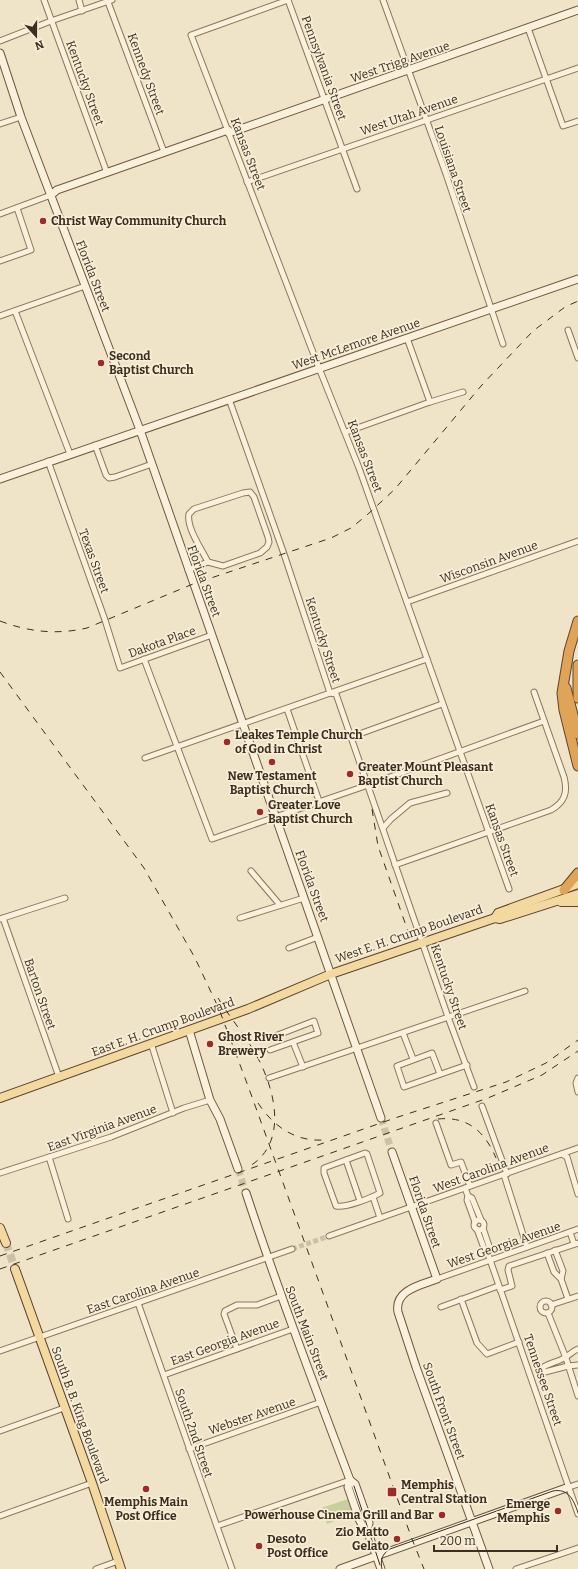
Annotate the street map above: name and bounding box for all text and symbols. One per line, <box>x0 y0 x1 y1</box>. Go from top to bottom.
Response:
street label: Pennsylvania Street <box>299 14 350 123</box>
north arrow <box>16 16 56 56</box>
street label: Kennedy Street <box>125 31 167 117</box>
text: N <box>33 37 46 53</box>
street label: West Trigg Avenue <box>349 38 451 86</box>
street label: Kentucky Street <box>63 39 107 128</box>
street label: West Utah Avenue <box>358 92 460 138</box>
street label: Kansas Street <box>228 116 268 193</box>
street label: Louisiana Street <box>432 124 475 215</box>
place label: Christ Way Community Church <box>51 214 227 228</box>
marker: Christ Way Community Church <box>38 216 48 226</box>
street label: Florida Street <box>73 238 113 314</box>
street label: West McLemore Avenue <box>290 315 422 373</box>
place label: Second Baptist Church <box>109 349 194 377</box>
marker: Second Baptist Church <box>96 358 106 368</box>
street label: Kansas Street <box>345 418 385 495</box>
street label: Texas Street <box>76 527 112 596</box>
street label: Wisconsin Avenue <box>438 538 540 586</box>
street label: Florida Street <box>185 543 224 619</box>
street label: Kentucky Street <box>303 595 344 685</box>
street label: Dakota Place <box>126 623 198 661</box>
place label: Leakes Temple Church of God in Christ <box>235 728 363 756</box>
marker: Leakes Temple Church of God in Christ <box>222 737 232 747</box>
marker: New Testament Baptist Church <box>267 757 277 767</box>
place label: Greater Mount Pleasant Baptist Church <box>358 760 493 788</box>
place label: New Testament Baptist Church <box>228 769 317 797</box>
marker: Greater Mount Pleasant Baptist Church <box>345 769 355 779</box>
place label: Greater Love Baptist Church <box>268 798 353 826</box>
street label: Kansas Street <box>482 802 522 879</box>
marker: Greater Love Baptist Church <box>255 807 265 817</box>
street label: Florida Street <box>293 848 332 924</box>
street label: West E. H. Crump Boulevard <box>333 902 485 966</box>
street label: Kentucky Street <box>428 943 470 1032</box>
street label: Barton Street <box>21 957 59 1032</box>
street label: East E. H. Crump Boulevard <box>90 995 236 1059</box>
place label: Ghost River Brewery <box>218 1030 284 1058</box>
marker: Ghost River Brewery <box>205 1039 215 1049</box>
street label: East Virginia Avenue <box>46 1102 158 1154</box>
street label: West Carolina Avenue <box>431 1141 551 1195</box>
street label: Florida Street <box>406 1174 444 1251</box>
street label: West Georgia Avenue <box>445 1219 563 1271</box>
street label: East Carolina Avenue <box>85 1265 201 1317</box>
street label: South Main Street <box>283 1284 332 1383</box>
street label: East Georgia Avenue <box>169 1316 281 1368</box>
street label: Tennessee Street <box>521 1333 565 1428</box>
street label: South B. B. King Boulevard <box>49 1345 111 1485</box>
street label: South Front Street <box>420 1361 468 1462</box>
street label: South 2nd Street <box>172 1387 216 1480</box>
street label: Webster Avenue <box>207 1395 297 1437</box>
place label: Memphis Central Station <box>401 1478 487 1506</box>
marker: Memphis Main Post Office <box>141 1484 151 1494</box>
marker: Memphis Central Station <box>386 1486 398 1498</box>
place label: Memphis Main Post Office <box>104 1495 188 1523</box>
place label: Emerge Memphis <box>497 1497 550 1525</box>
marker: Emerge Memphis <box>553 1506 563 1516</box>
place label: Powerhouse Cinema Grill and Bar <box>244 1508 434 1522</box>
marker: Powerhouse Cinema Grill and Bar <box>437 1510 447 1520</box>
place label: Zio Matto Gelato <box>335 1525 389 1553</box>
scale bar <box>434 1527 557 1553</box>
place label: Desoto Post Office <box>267 1532 328 1560</box>
marker: Zio Matto Gelato <box>392 1534 402 1544</box>
text: 200 m <box>440 1534 476 1548</box>
marker: Desoto Post Office <box>254 1541 264 1551</box>

